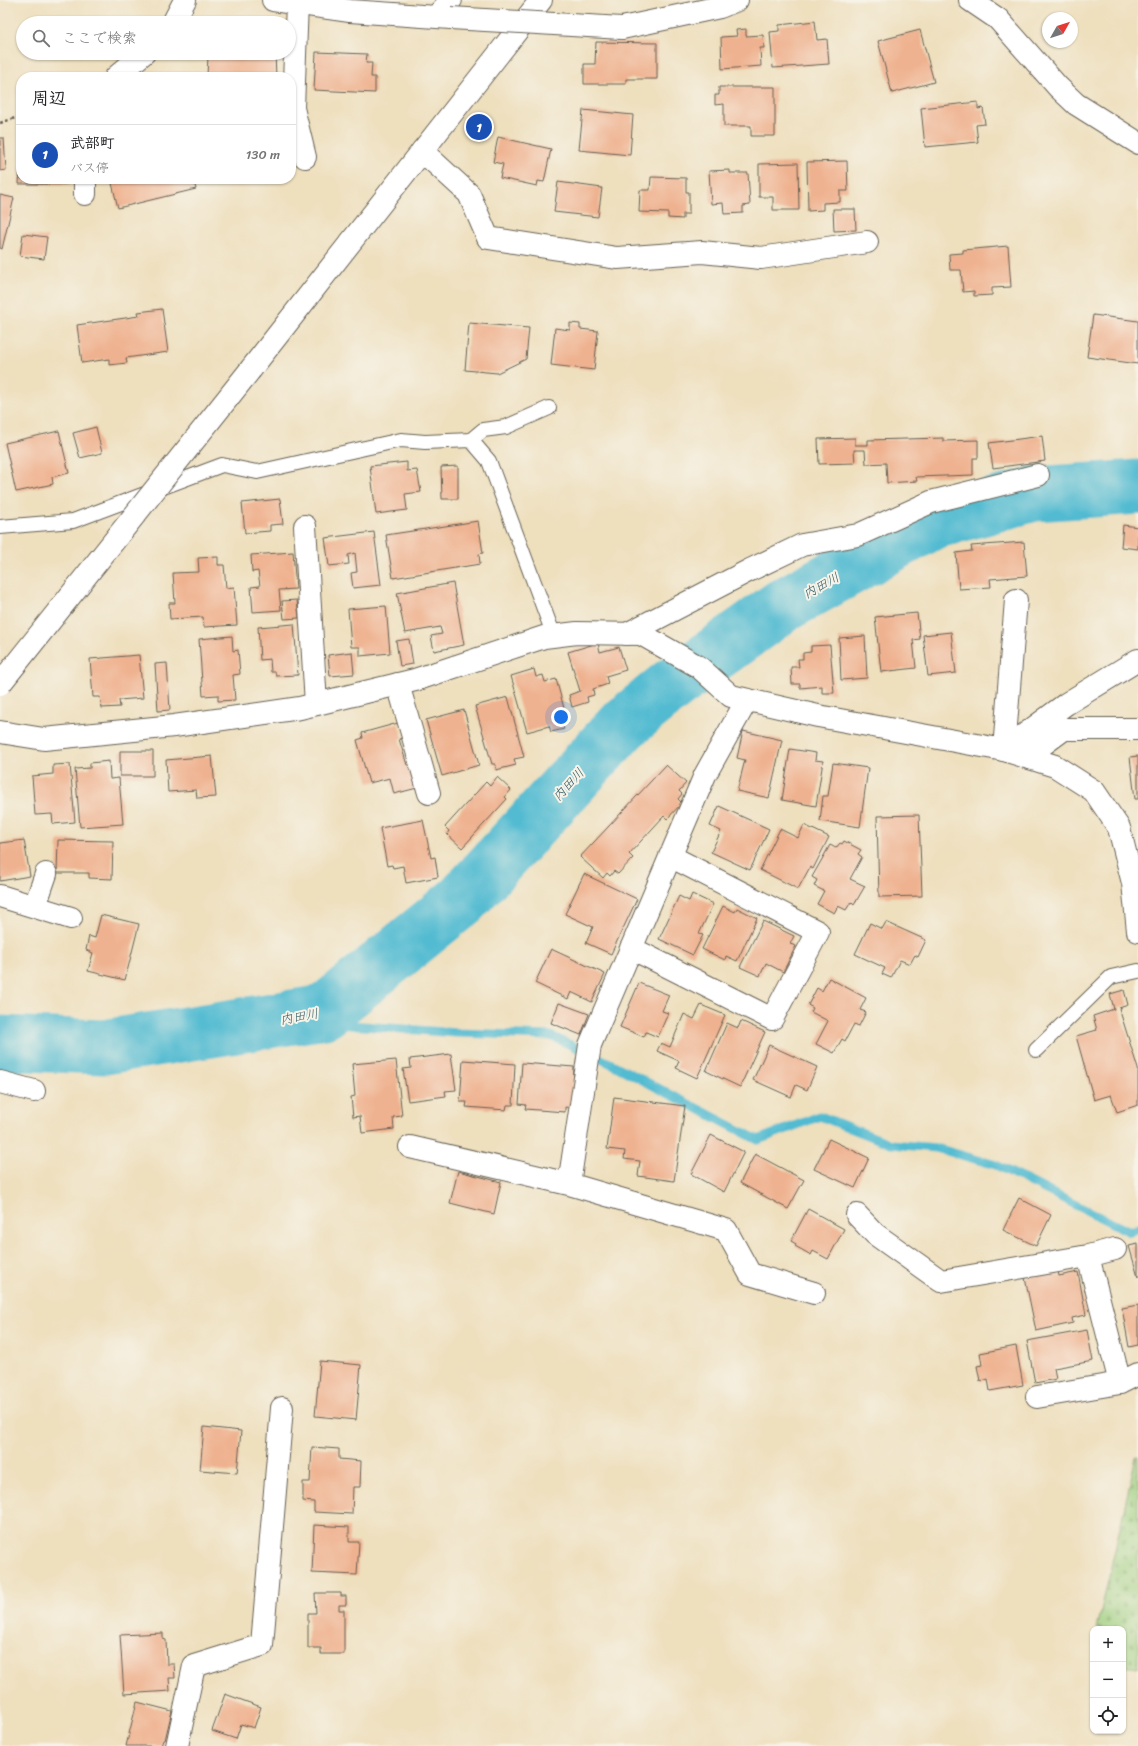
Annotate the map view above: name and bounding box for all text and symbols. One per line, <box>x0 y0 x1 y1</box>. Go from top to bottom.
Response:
north arrow <box>1042 12 1078 48</box>
search box <box>16 16 296 60</box>
text: ここで検索 <box>62 25 137 51</box>
icon: search <box>30 27 52 49</box>
text: 周辺 <box>32 83 66 113</box>
pin: 1 <box>466 112 492 142</box>
text: 武部町 <box>70 130 115 156</box>
text: 1 <box>42 143 48 166</box>
text: 130 m <box>246 143 280 166</box>
text: バス停 <box>70 156 109 179</box>
water label: 内田川 <box>799 566 844 605</box>
your location <box>551 707 571 727</box>
water label: 内田川 <box>547 762 590 806</box>
water label: 内田川 <box>278 1002 320 1031</box>
map controls <box>1090 1626 1126 1734</box>
button: + <box>1090 1626 1126 1662</box>
button: − <box>1090 1662 1126 1698</box>
button: locate <box>1090 1698 1126 1734</box>

